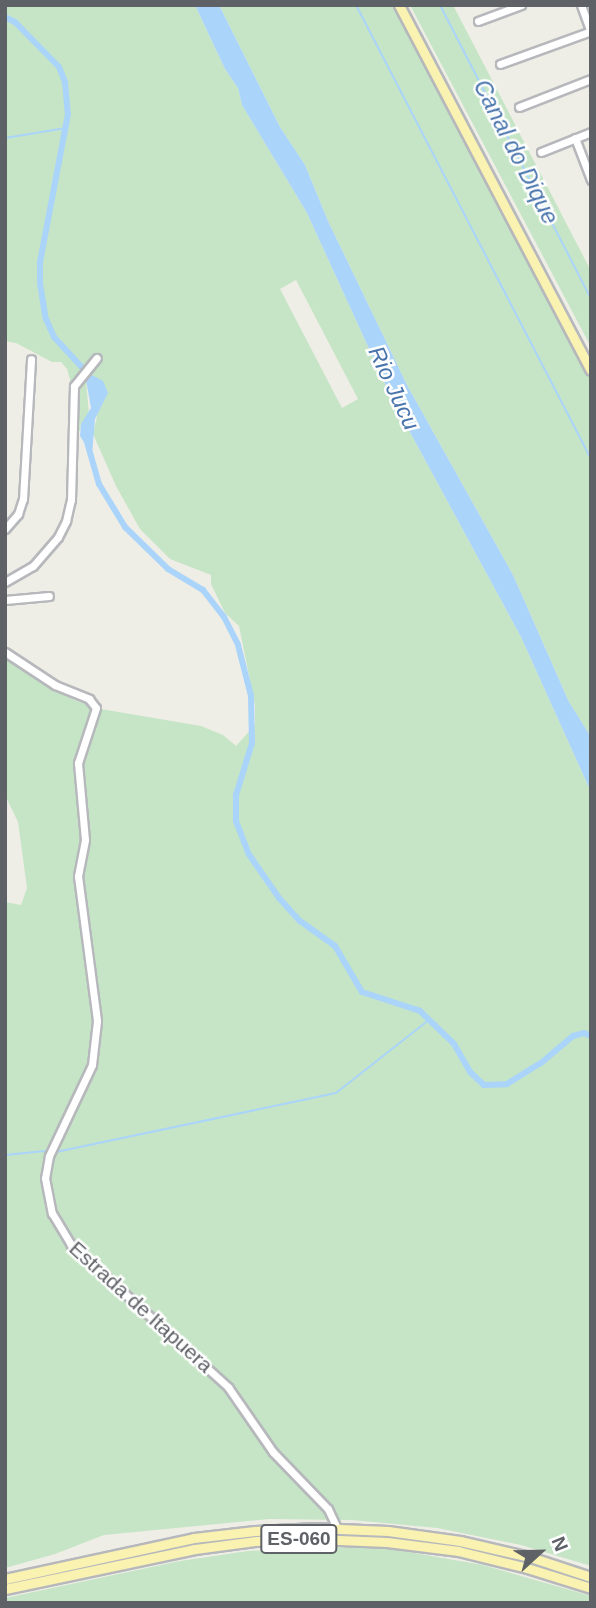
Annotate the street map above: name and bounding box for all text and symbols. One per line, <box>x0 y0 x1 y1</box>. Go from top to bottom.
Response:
water label: Canal do Dique <box>468 75 564 229</box>
water label: Rio Jucu <box>363 342 425 434</box>
street label: Estrada de Itapuera <box>64 1236 218 1378</box>
north arrow <box>505 1517 575 1587</box>
road number: ES-060 <box>259 1524 339 1554</box>
text: N <box>548 1534 572 1554</box>

